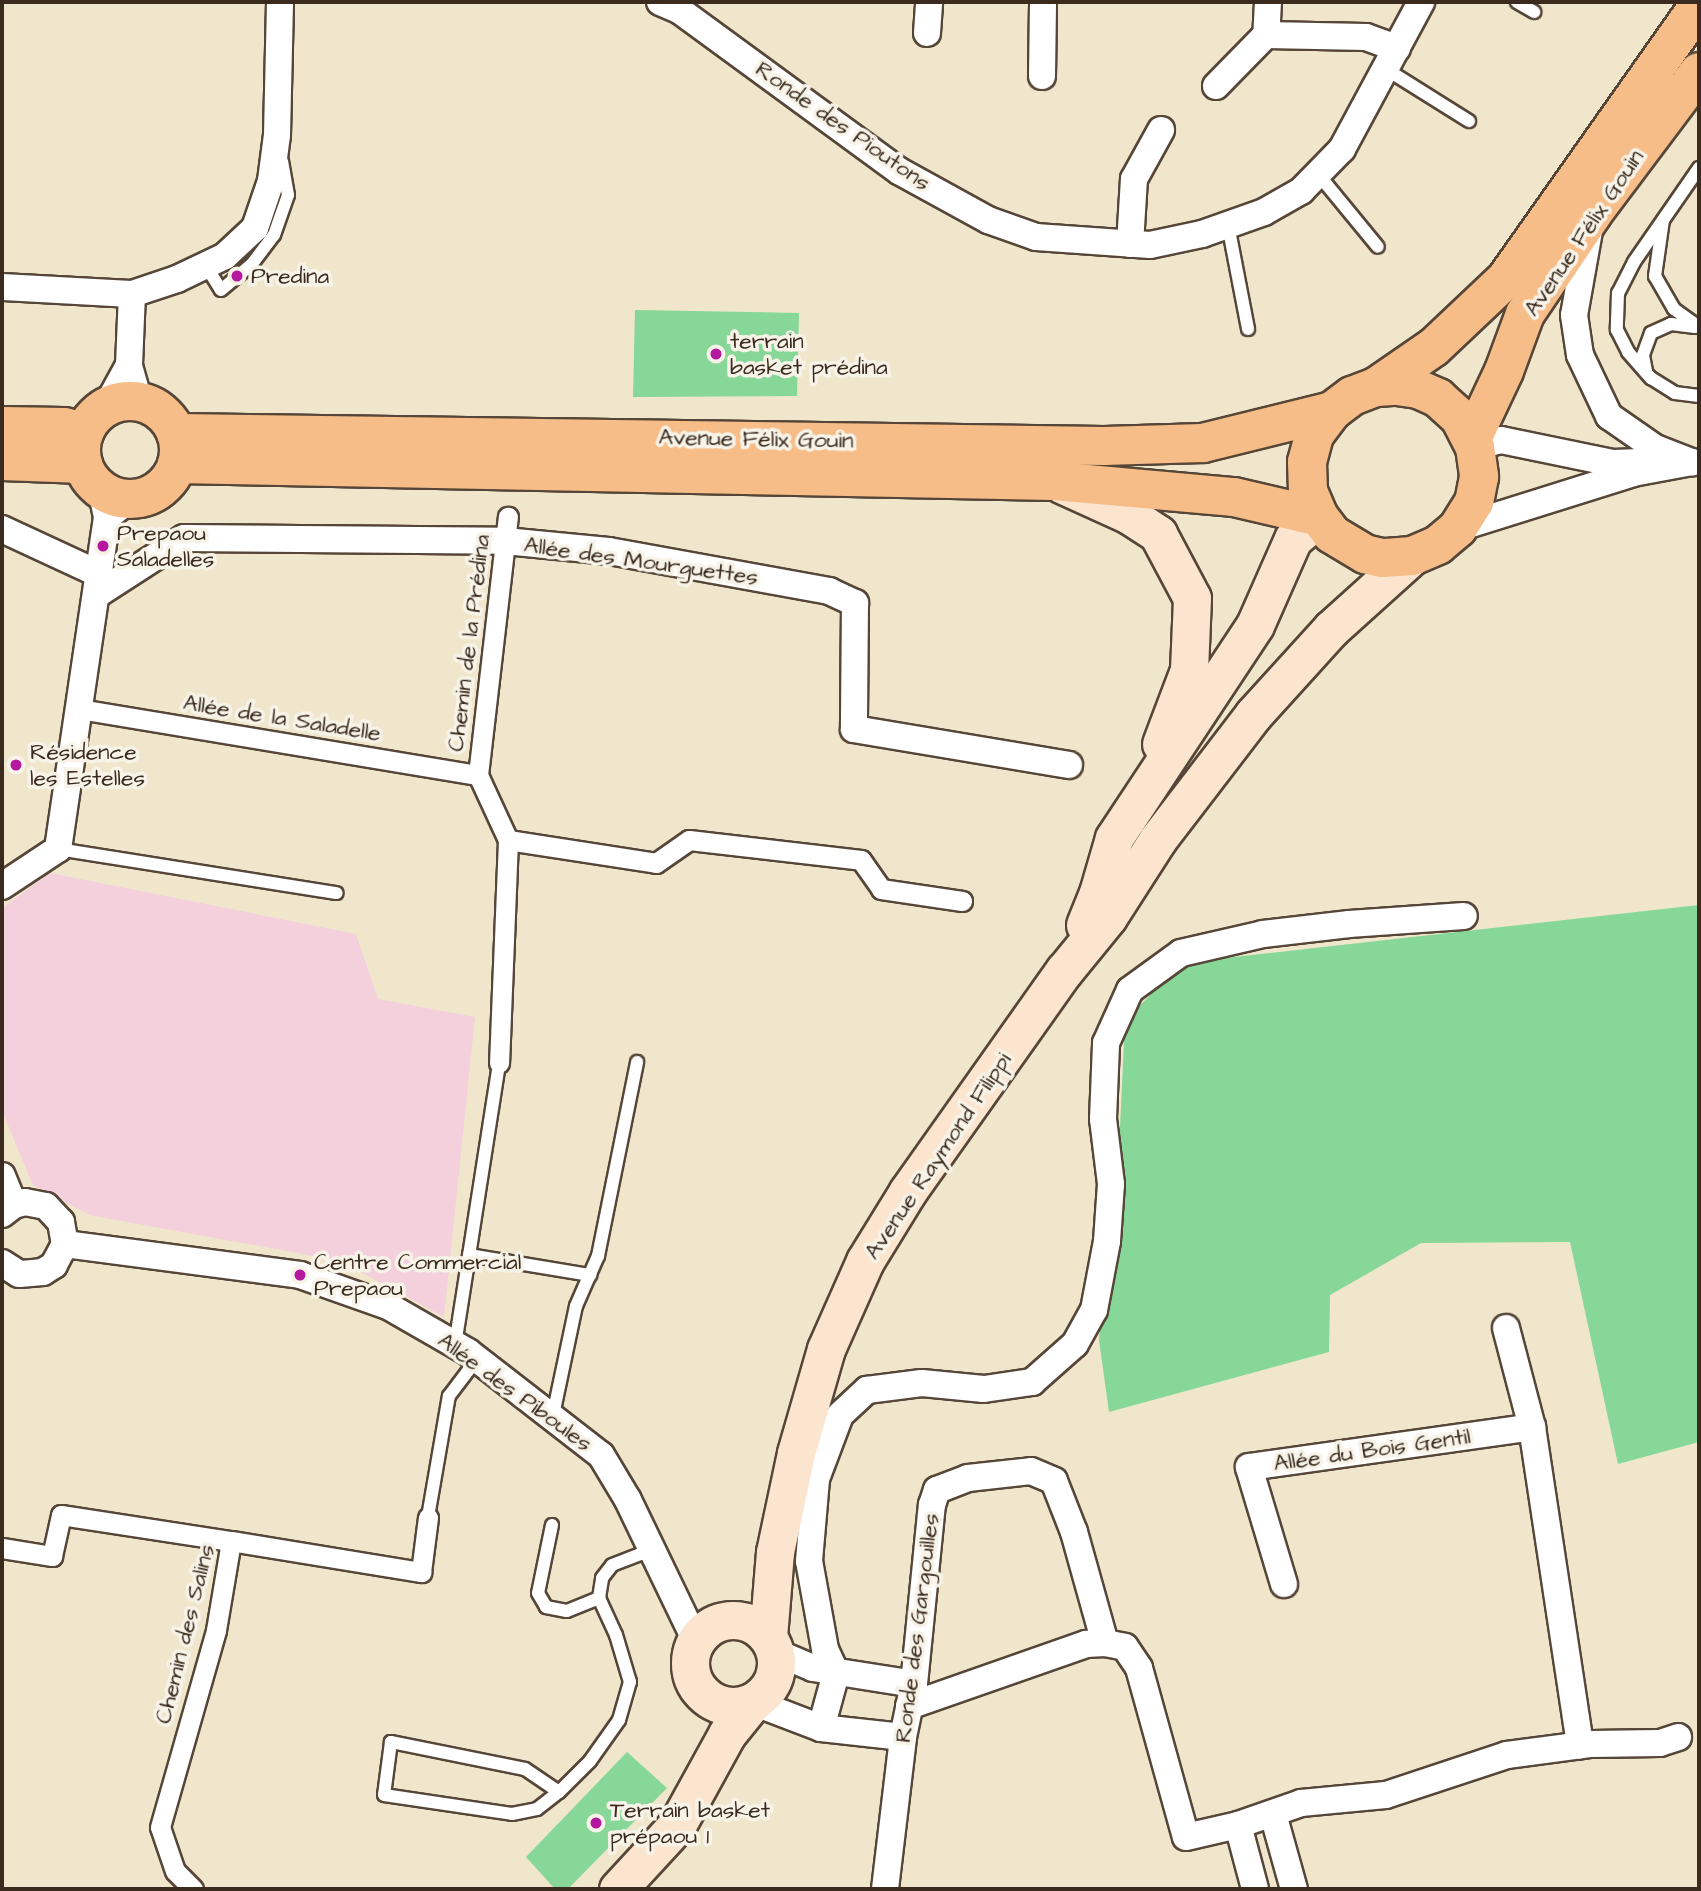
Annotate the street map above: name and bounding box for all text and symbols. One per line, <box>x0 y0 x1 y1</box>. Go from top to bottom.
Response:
street label: Ronde des Pioutons <box>750 55 936 197</box>
street label: Avenue Félix Gouin <box>1518 144 1650 322</box>
place label: Predina <box>251 262 329 290</box>
marker: Predina <box>229 268 245 284</box>
place label: terrain basket prédina <box>730 327 888 381</box>
marker: terrain basket prédina <box>708 346 724 362</box>
street label: Avenue Félix Gouin <box>658 424 854 454</box>
place label: Prepaou Saladelles <box>117 519 214 573</box>
street label: Allée des Mourguettes <box>522 531 760 591</box>
street label: Chemin de la Prédina <box>442 533 496 753</box>
marker: Prepaou Saladelles <box>95 538 111 554</box>
street label: Allée de la Saladelle <box>181 689 383 747</box>
place label: Résidence les Estelles <box>30 738 145 792</box>
marker: Résidence les Estelles <box>8 757 24 773</box>
street label: Avenue Raymond Filippi <box>858 1047 1018 1265</box>
place label: Centre Commercial Prepaou <box>314 1248 521 1302</box>
marker: Centre Commercial Prepaou <box>292 1267 308 1283</box>
street label: Allée des Piboules <box>432 1327 598 1457</box>
street label: Allée du Bois Gentil <box>1272 1423 1472 1477</box>
street label: Ronde des Gargouilles <box>889 1512 945 1744</box>
street label: Chemin des Salins <box>149 1541 221 1727</box>
place label: Terrain basket prépaou 1 <box>610 1796 770 1850</box>
marker: Terrain basket prépaou 1 <box>588 1815 604 1831</box>

